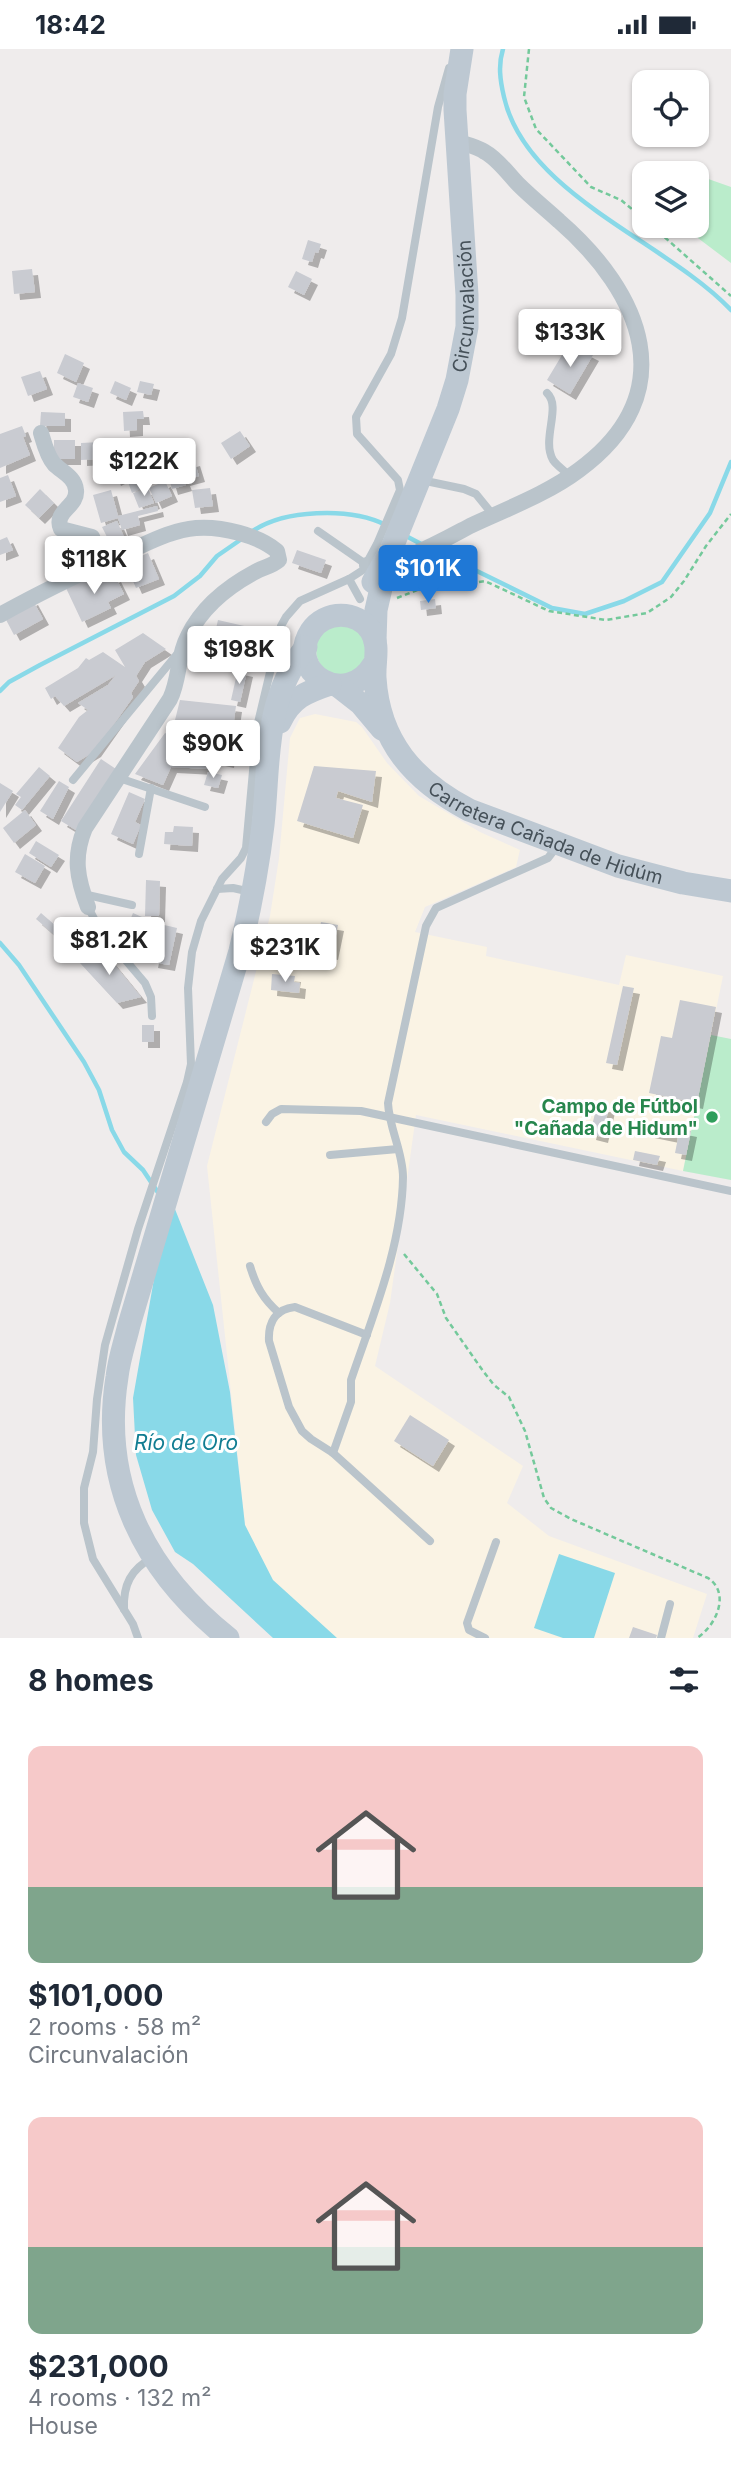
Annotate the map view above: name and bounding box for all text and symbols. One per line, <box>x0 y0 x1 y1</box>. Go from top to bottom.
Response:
text: 18:42 <box>35 9 106 40</box>
map controls <box>632 70 709 238</box>
button: locate <box>632 70 709 147</box>
button: layers <box>632 161 709 238</box>
street label: Circunvalación <box>448 239 479 374</box>
pin: $133K <box>521 309 619 369</box>
text: $133K <box>534 318 606 346</box>
pin: $122K <box>95 439 193 498</box>
text: $122K <box>109 447 179 475</box>
pin: $118K <box>45 537 143 596</box>
text: $118K <box>61 545 127 573</box>
pin: $101K <box>379 545 477 605</box>
text: $101K <box>395 554 461 582</box>
pin: $198K <box>190 627 288 686</box>
text: $198K <box>203 635 275 663</box>
pin: $90K <box>172 721 254 780</box>
text: $90K <box>182 729 244 757</box>
street label: Carretera Cañada de Hidúm <box>424 777 665 889</box>
pin: $81.2K <box>52 918 166 977</box>
pin: $231K <box>236 925 334 984</box>
text: $81.2K <box>70 926 148 954</box>
text: $231K <box>250 933 320 961</box>
place label: Campo de Fútbol "Cañada de Hidum" <box>514 1095 698 1140</box>
marker: Campo de Fútbol "Cañada de Hidum" <box>704 1109 720 1125</box>
water label: Río de Oro <box>134 1430 238 1455</box>
icon: filters <box>665 1661 703 1699</box>
text: 8 homes <box>28 1662 154 1698</box>
icon: home <box>303 1792 429 1918</box>
text: $101,000 <box>28 1977 164 2013</box>
text: 2 rooms · 58 m² <box>28 2013 201 2041</box>
text: Circunvalación <box>28 2041 189 2069</box>
icon: home <box>303 2163 429 2289</box>
text: $231,000 <box>28 2348 169 2384</box>
text: 4 rooms · 132 m² <box>28 2384 211 2412</box>
text: House <box>28 2412 98 2440</box>

